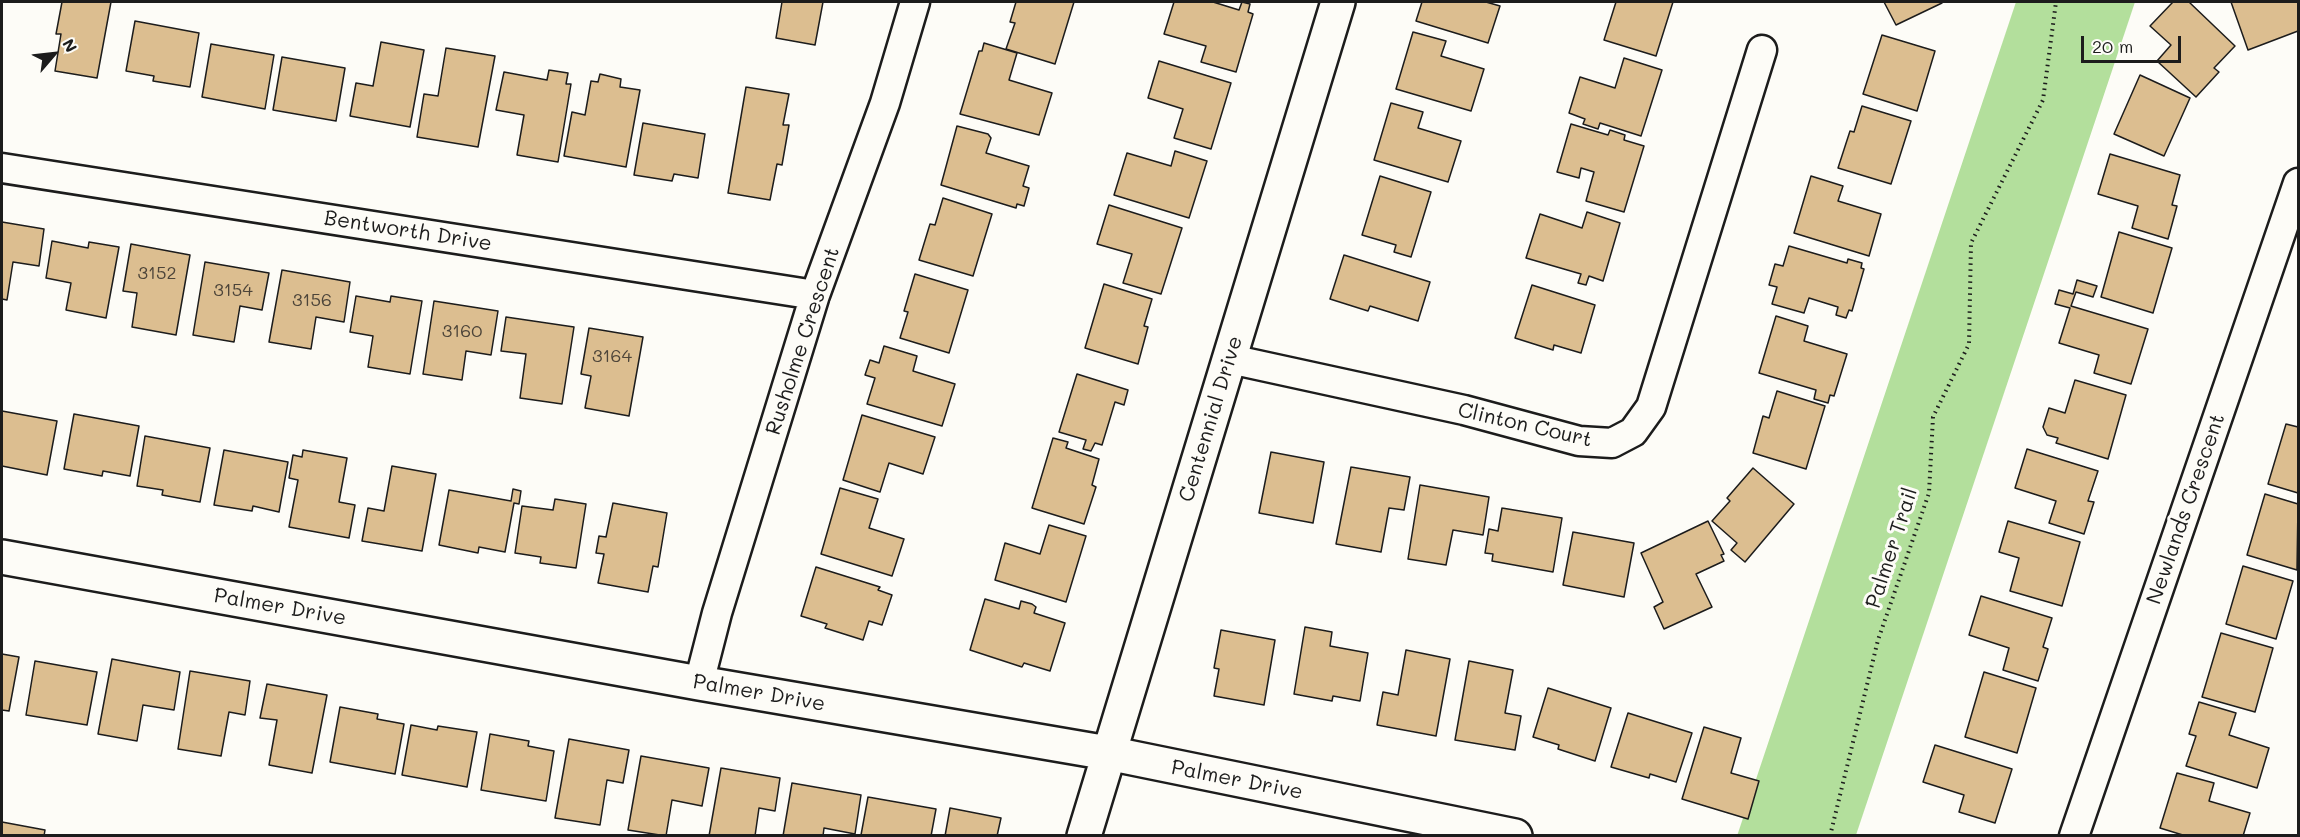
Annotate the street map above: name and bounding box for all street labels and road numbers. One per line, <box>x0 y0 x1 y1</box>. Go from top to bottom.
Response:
street label: Bentworth Drive <box>322 205 494 257</box>
street label: Rusholme Crescent <box>761 244 845 438</box>
street label: Centennial Drive <box>1174 333 1248 505</box>
street label: Clinton Court <box>1455 397 1595 453</box>
street label: Newlands Crescent <box>2142 410 2230 608</box>
street label: Palmer Trail <box>1861 485 1923 611</box>
street label: Palmer Drive <box>212 583 348 631</box>
street label: Palmer Drive <box>691 669 827 717</box>
street label: Palmer Drive <box>1169 755 1305 805</box>

